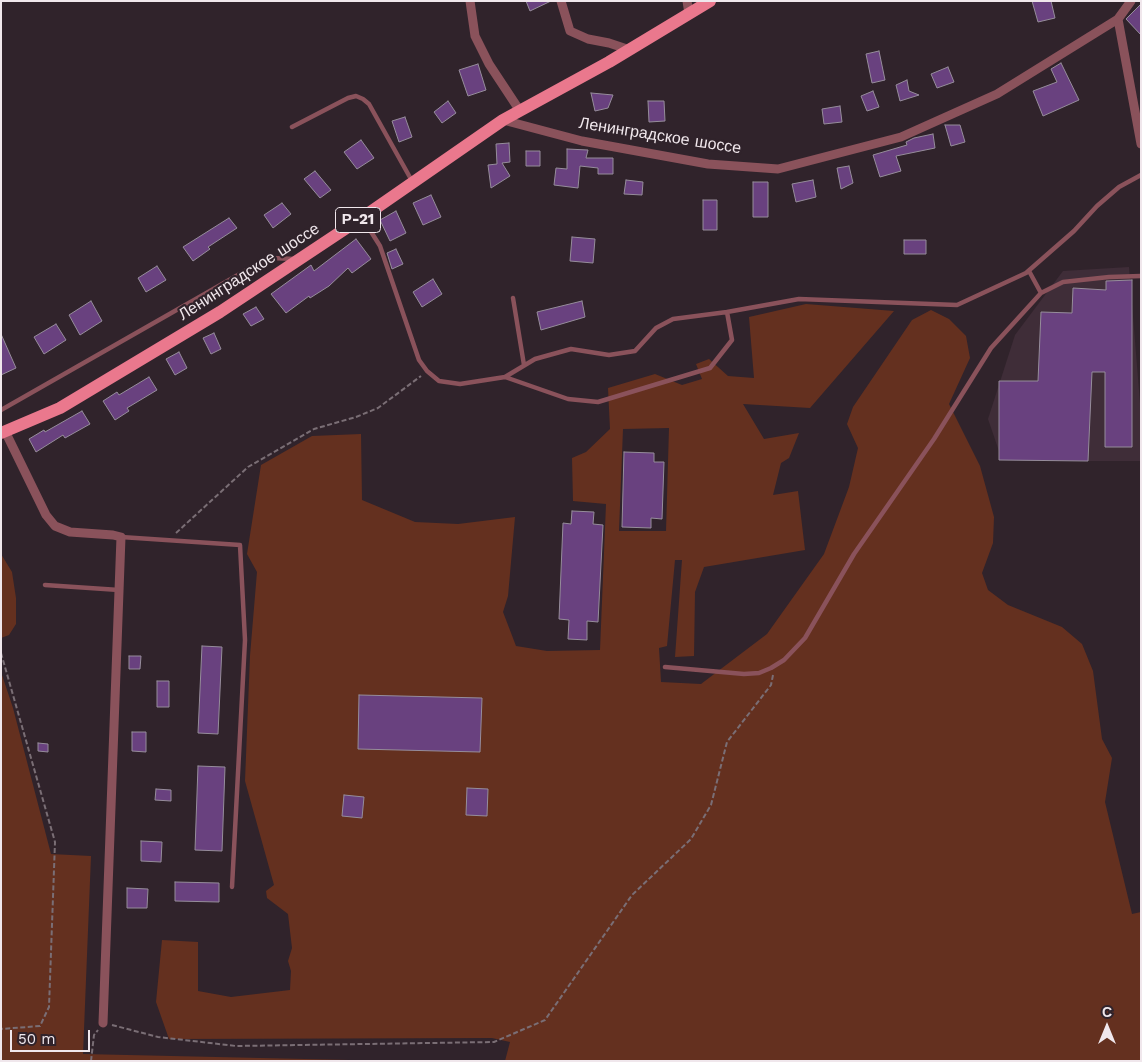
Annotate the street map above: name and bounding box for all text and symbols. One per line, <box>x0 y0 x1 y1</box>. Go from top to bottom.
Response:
street label: Ленинградское шоссе <box>577 114 743 158</box>
road number: Р-21 <box>336 208 380 232</box>
street label: Ленинградское шоссе <box>175 219 323 325</box>
north arrow <box>1082 1002 1132 1052</box>
text: С <box>1102 1004 1112 1020</box>
scale bar <box>12 1020 92 1052</box>
text: 50 m <box>18 1030 55 1048</box>

